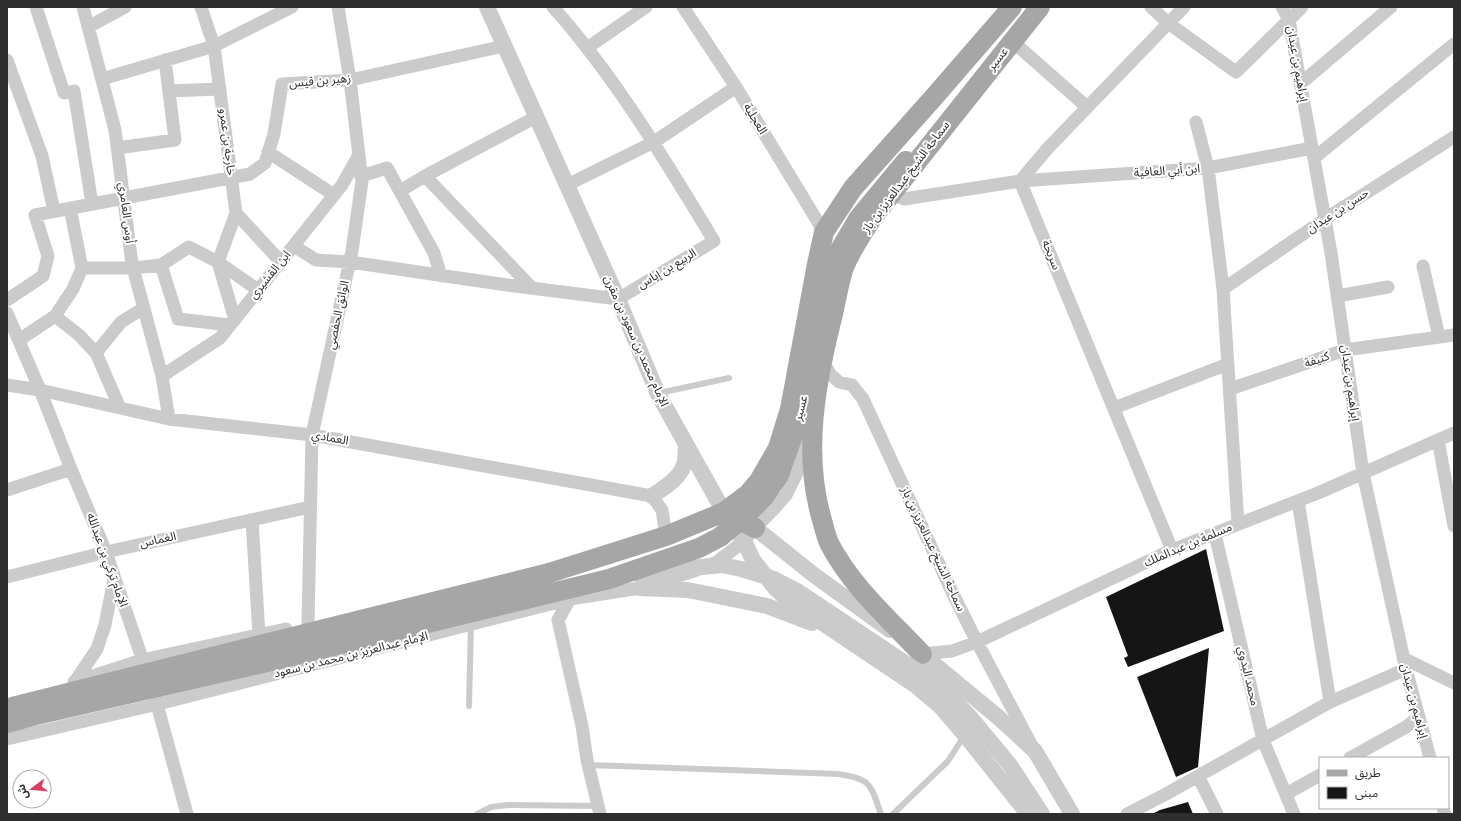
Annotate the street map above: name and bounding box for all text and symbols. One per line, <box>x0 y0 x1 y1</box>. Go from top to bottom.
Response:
street label: إبراهيم بن عيدان <box>1282 25 1311 104</box>
street label: عسير <box>984 44 1012 74</box>
street label: زهير بن قيس <box>288 71 352 91</box>
street label: العجلية <box>740 101 770 137</box>
street label: خارجة بن عمرو <box>215 107 239 177</box>
street label: سماحة الشيخ عبدالعزيز بن باز <box>858 118 954 237</box>
street label: ابن أبي العافية <box>1133 161 1201 183</box>
street label: أوس العامري <box>113 182 138 245</box>
street label: حسن بن عيدان <box>1304 185 1372 237</box>
street label: سريحة <box>1038 238 1064 272</box>
street label: الربيع بن إياس <box>635 245 700 293</box>
street label: ابن القشيري <box>246 248 296 303</box>
street label: الإمام محمد بن سعود بن مقرن <box>599 273 672 410</box>
street label: الواثق الحفصي <box>323 279 354 351</box>
street label: إبراهيم بن عيدان <box>1336 344 1363 423</box>
street label: كتيفة <box>1302 348 1333 371</box>
street label: عسير <box>790 394 812 423</box>
street label: العمادي <box>310 427 350 450</box>
street label: سماحة الشيخ عبدالعزيز بن باز <box>896 483 969 614</box>
street label: الإمام تركي بن عبدالله <box>81 511 131 610</box>
street label: مسلمة بن عبدالملك <box>1142 520 1234 570</box>
street label: الغماس <box>138 529 178 551</box>
street label: الإمام عبدالعزيز بن محمد بن سعود <box>272 629 430 682</box>
street label: محمد البدوي <box>1232 645 1262 708</box>
street label: إبراهيم بن عيدان <box>1396 662 1431 741</box>
legend <box>1319 757 1449 809</box>
text: طريق <box>1355 766 1381 781</box>
north arrow <box>12 769 52 809</box>
text: ش <box>15 783 31 801</box>
text: مبنى <box>1355 786 1378 801</box>

